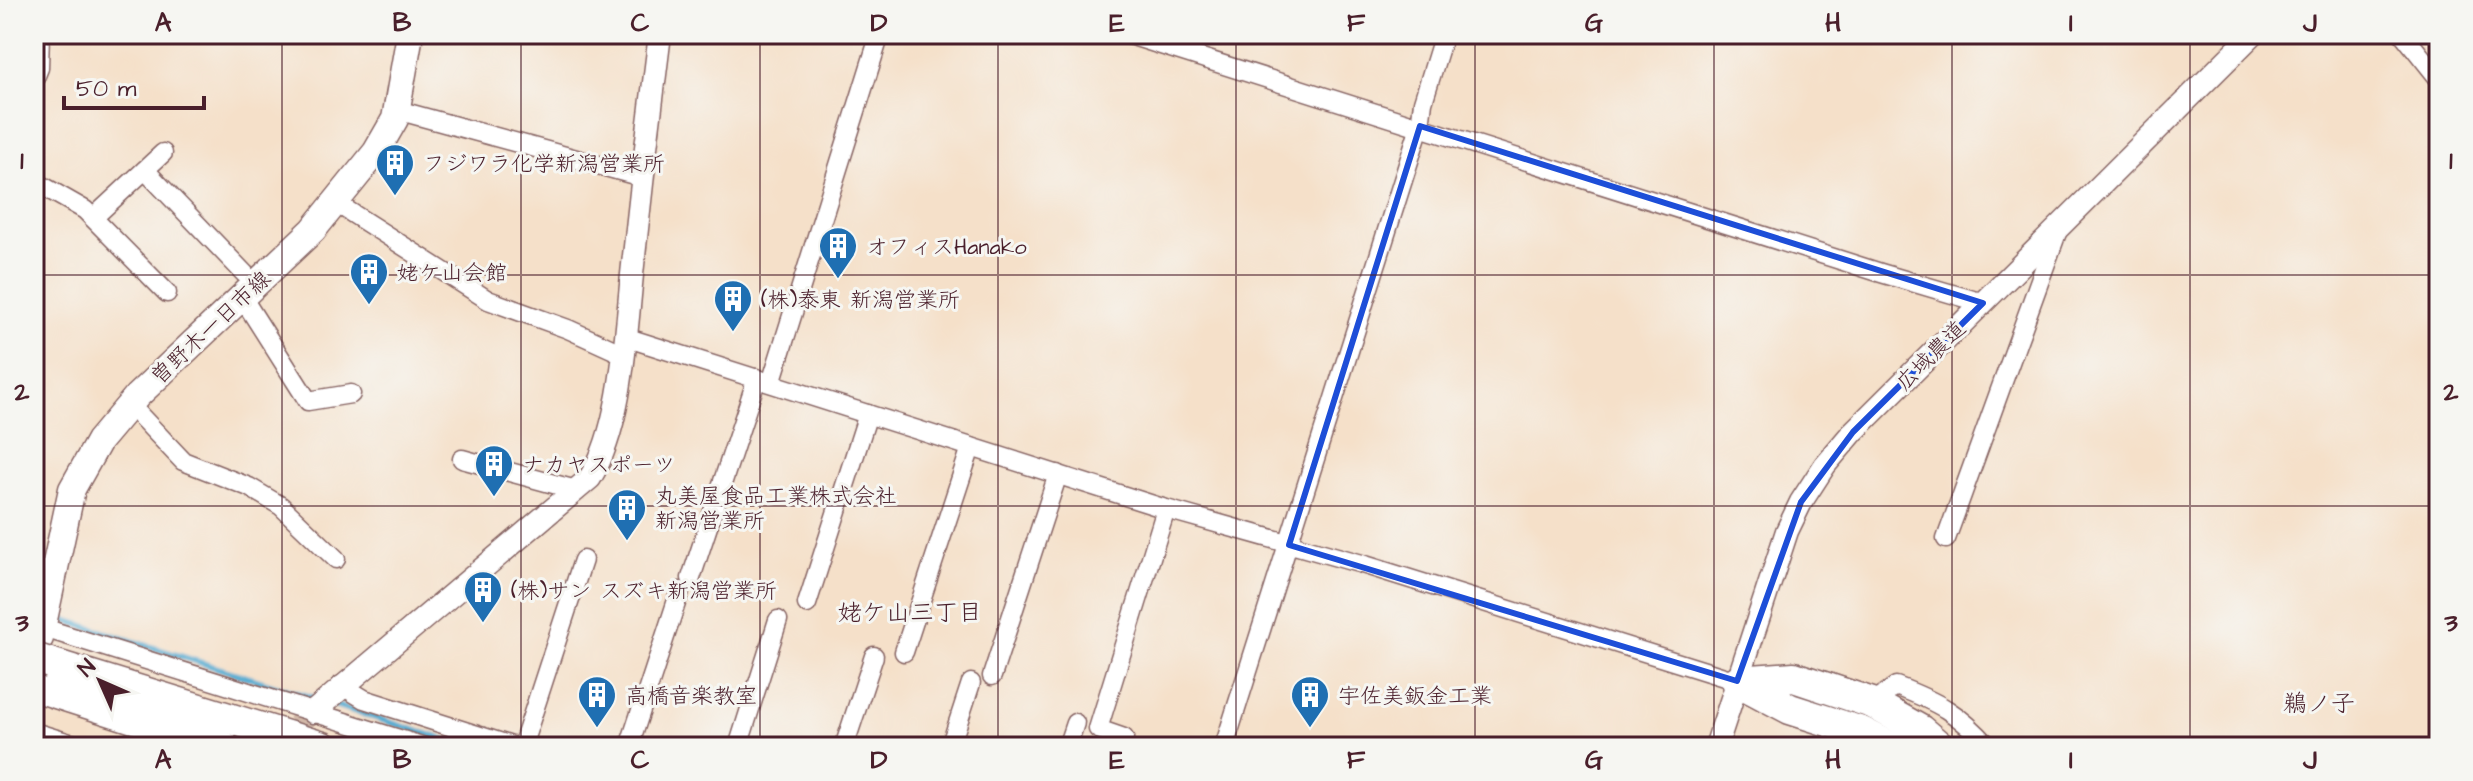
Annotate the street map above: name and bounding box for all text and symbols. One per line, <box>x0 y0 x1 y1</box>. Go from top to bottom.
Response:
text: A <box>155 5 172 41</box>
text: B <box>393 5 412 41</box>
text: C <box>631 5 650 41</box>
text: D <box>871 5 888 41</box>
text: E <box>1109 5 1125 41</box>
text: F <box>1347 5 1366 41</box>
text: G <box>1585 5 1603 41</box>
text: H <box>1825 5 1841 41</box>
text: I <box>2069 5 2073 41</box>
text: J <box>2302 5 2317 41</box>
scale bar <box>64 60 204 110</box>
text: 50 m <box>76 72 137 106</box>
building icon: フジワラ化学新潟営業所 <box>374 142 416 197</box>
text: 1 <box>20 143 24 179</box>
text: 1 <box>2449 143 2453 179</box>
place label: フジワラ化学新潟営業所 <box>423 149 665 180</box>
building icon: オフィスHanako <box>817 225 859 280</box>
place label: オフィスHanako <box>866 232 1027 263</box>
building icon: 姥ケ山会館 <box>348 251 390 306</box>
place label: 姥ケ山会館 <box>397 258 507 289</box>
street label: 曽野木一日市線 <box>144 264 278 392</box>
building icon: (株)泰東 新潟営業所 <box>712 278 754 333</box>
place label: (株)泰東 新潟営業所 <box>761 285 960 316</box>
street label: 広域農道 <box>1889 314 1973 398</box>
text: 2 <box>14 374 30 410</box>
text: 2 <box>2443 374 2459 410</box>
building icon: ナカヤスポーツ <box>473 443 515 498</box>
place label: ナカヤスポーツ <box>522 450 676 481</box>
place label: 丸美屋食品工業株式会社 新潟営業所 <box>655 481 897 537</box>
building icon: 丸美屋食品工業株式会社 新潟営業所 <box>606 487 648 542</box>
building icon: (株)サン スズキ新潟営業所 <box>462 569 504 624</box>
place label: (株)サン スズキ新潟営業所 <box>511 576 777 607</box>
district label: 姥ケ山三丁目 <box>838 596 982 630</box>
text: 3 <box>14 605 29 641</box>
text: 3 <box>2443 605 2458 641</box>
north arrow <box>60 641 140 721</box>
text: N <box>71 652 103 684</box>
building icon: 高橋音楽教室 <box>576 674 618 729</box>
building icon: 宇佐美鈑金工業 <box>1289 674 1331 729</box>
place label: 高橋音楽教室 <box>625 681 757 712</box>
place label: 宇佐美鈑金工業 <box>1338 681 1492 712</box>
district label: 鵜ノ子 <box>2283 687 2355 721</box>
text: A <box>155 742 172 778</box>
text: B <box>393 742 412 778</box>
text: C <box>631 742 650 778</box>
text: D <box>871 742 888 778</box>
text: E <box>1109 742 1125 778</box>
text: F <box>1347 742 1366 778</box>
text: G <box>1585 742 1603 778</box>
text: H <box>1825 742 1841 778</box>
text: I <box>2069 742 2073 778</box>
text: J <box>2302 742 2317 778</box>

